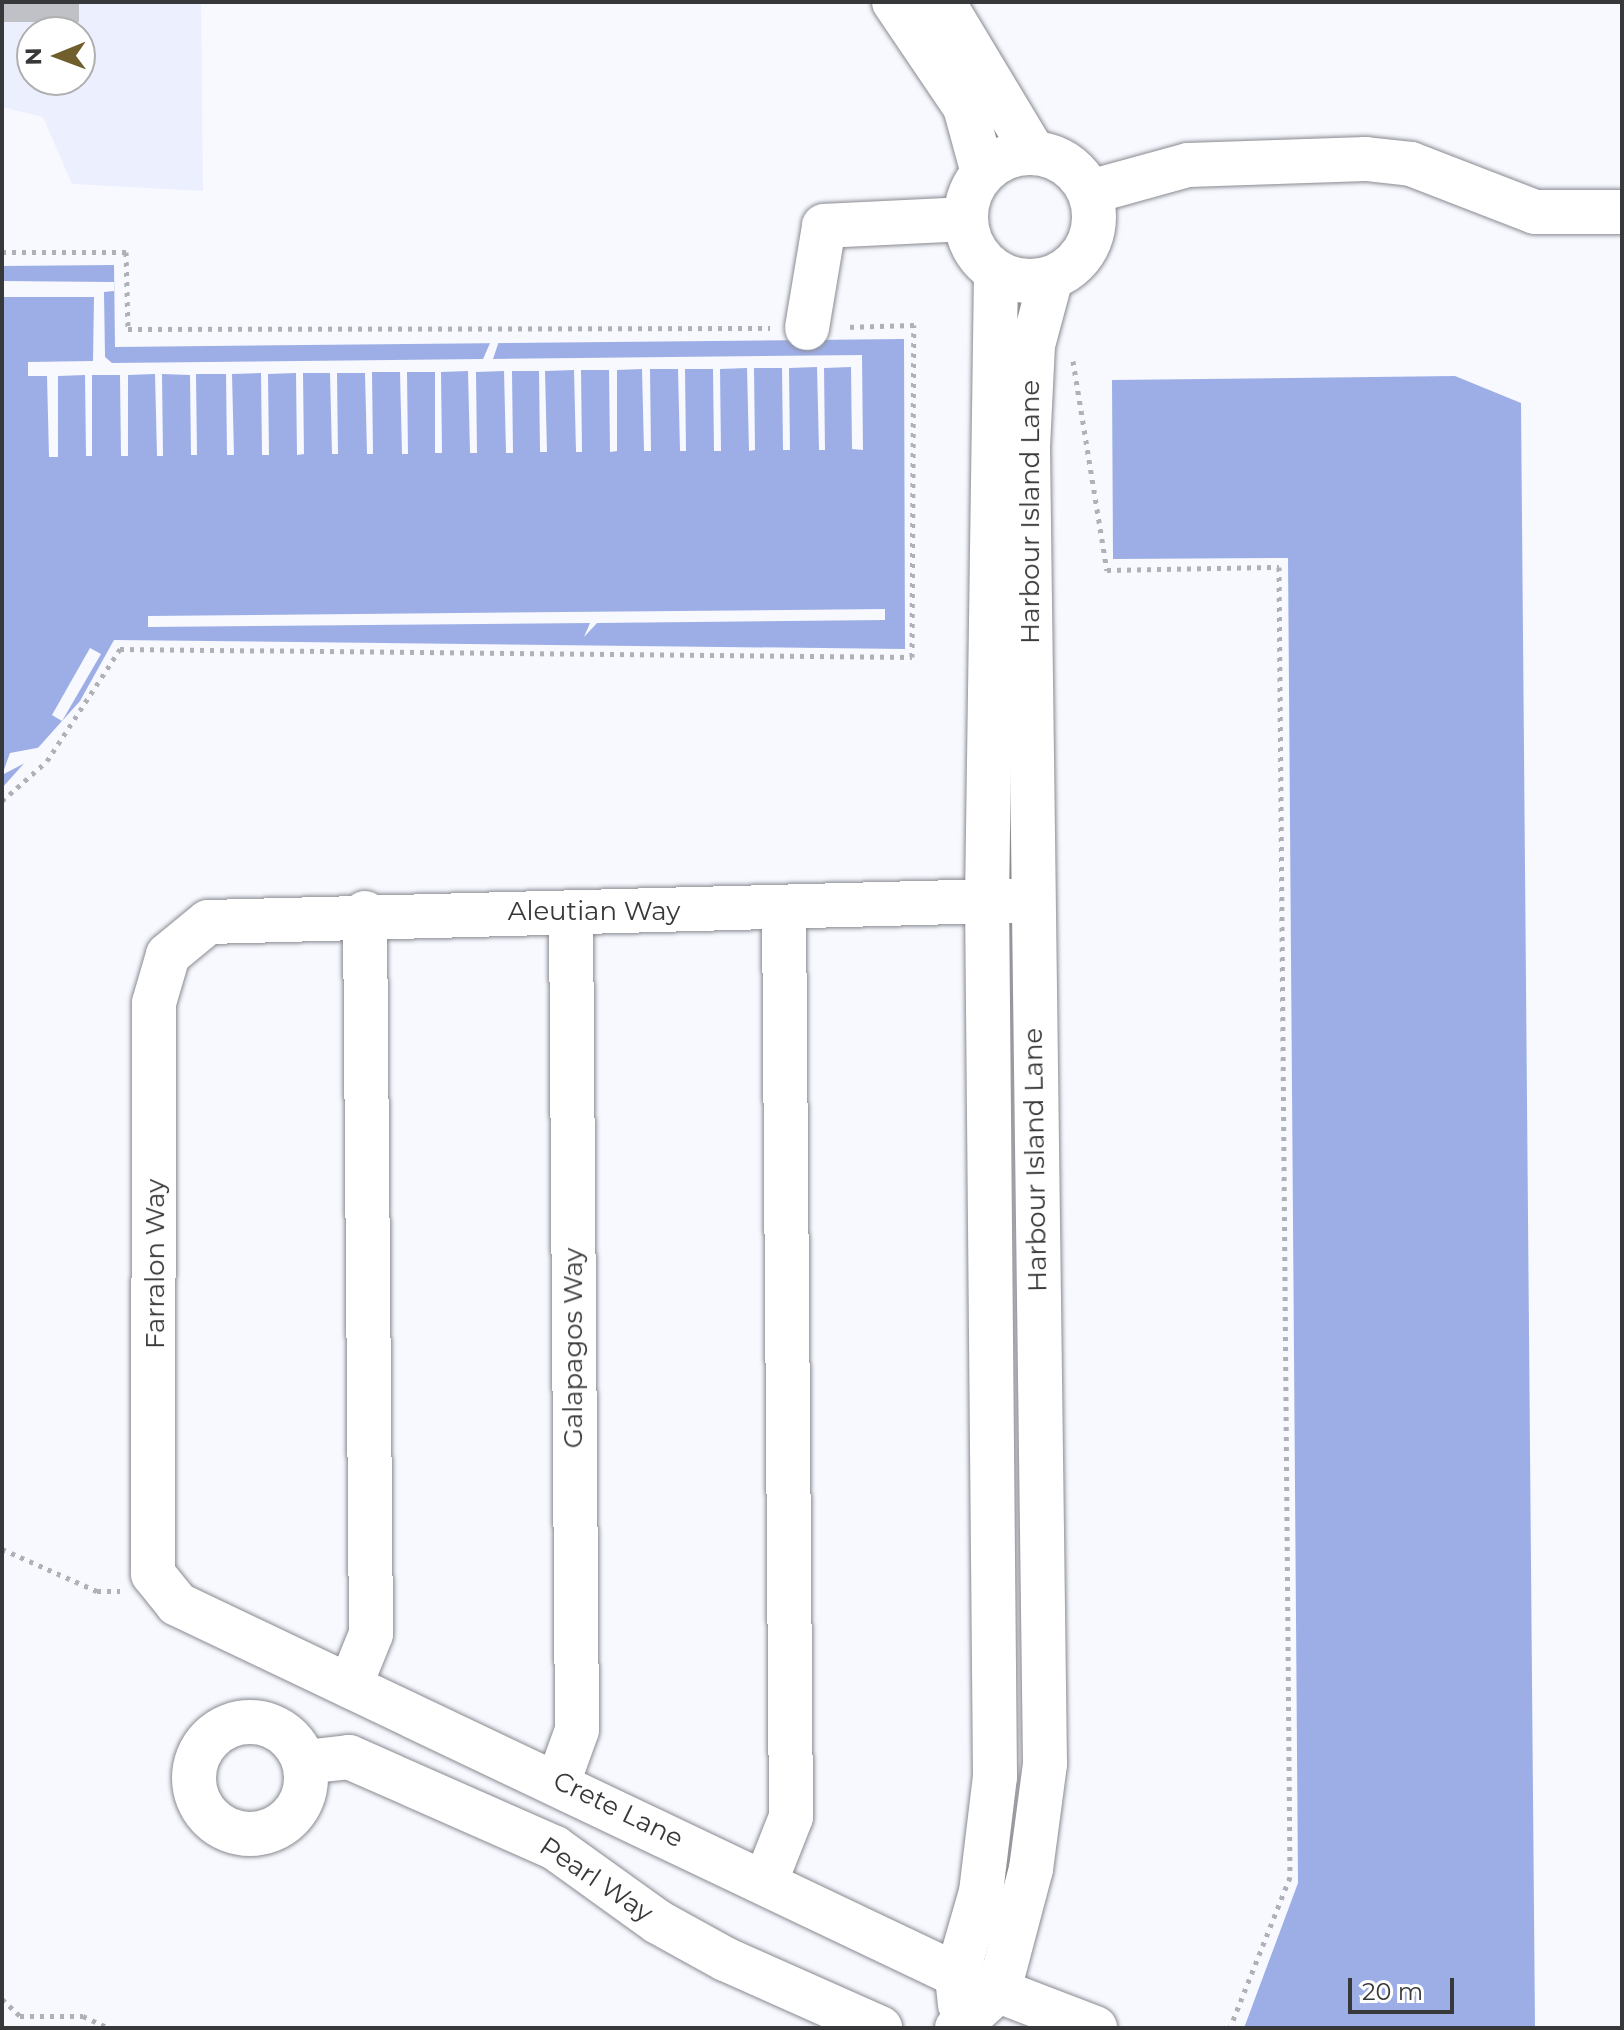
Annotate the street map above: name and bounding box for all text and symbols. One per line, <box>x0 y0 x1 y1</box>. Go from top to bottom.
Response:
north arrow <box>16 16 96 96</box>
text: N <box>20 47 47 66</box>
street label: Harbour Island Lane <box>1015 380 1047 644</box>
street label: Aleutian Way <box>508 896 680 928</box>
street label: Harbour Island Lane <box>1018 1028 1054 1292</box>
street label: Farralon Way <box>140 1179 172 1349</box>
street label: Galapagos Way <box>558 1248 590 1448</box>
street label: Crete Lane <box>548 1765 688 1855</box>
street label: Pearl Way <box>534 1831 658 1929</box>
scale bar <box>1352 1962 1458 2012</box>
text: 20 m <box>1362 1977 1423 2006</box>

